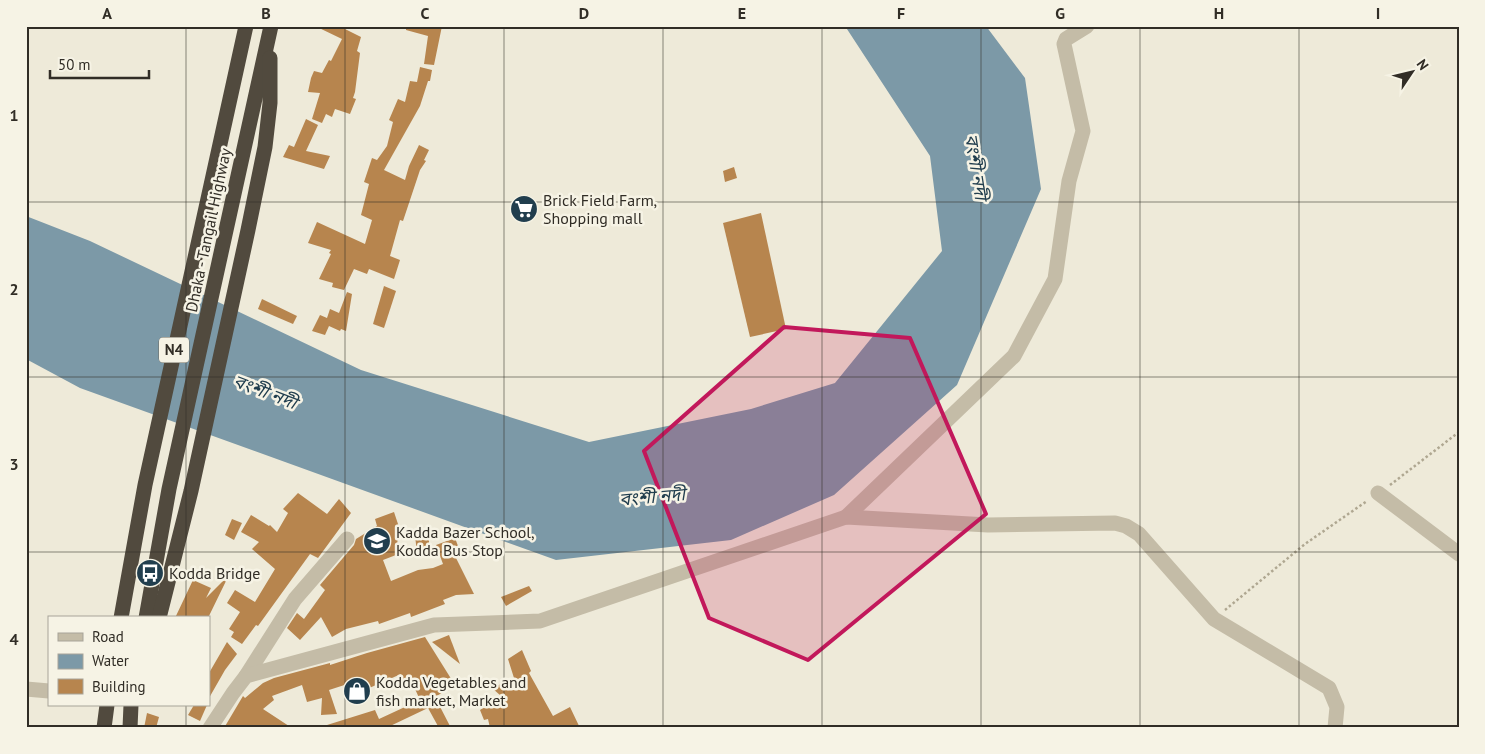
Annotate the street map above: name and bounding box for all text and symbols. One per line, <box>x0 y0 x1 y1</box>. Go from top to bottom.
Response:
text: A <box>102 3 112 23</box>
text: B <box>261 3 271 23</box>
text: C <box>421 3 430 23</box>
text: D <box>579 3 589 23</box>
text: E <box>738 3 746 23</box>
text: F <box>897 3 905 23</box>
text: G <box>1055 3 1065 23</box>
text: H <box>1214 3 1224 23</box>
text: I <box>1376 3 1380 23</box>
scale bar <box>50 48 149 80</box>
north arrow <box>1388 48 1438 98</box>
text: 50 m <box>58 55 91 74</box>
text: N <box>1413 56 1433 73</box>
text: 1 <box>9 105 19 125</box>
water label: বংশী নদী <box>960 133 994 205</box>
street label: Dhaka - Tangail Highway <box>181 146 235 314</box>
place label: Brick Field Farm, Shopping mall <box>543 190 657 228</box>
supermarket icon: Brick Field Farm, Shopping mall <box>509 194 539 224</box>
text: 2 <box>9 279 19 299</box>
road number: N4 <box>159 338 189 362</box>
water label: বংশী নদী <box>230 369 303 415</box>
text: 3 <box>9 454 19 474</box>
water label: বংশী নদী <box>618 482 689 511</box>
place label: Kadda Bazer School, Kodda Bus Stop <box>396 522 535 560</box>
school or university icon: Kadda Bazer School, Kodda Bus Stop <box>362 526 392 556</box>
bus stop icon: Kodda Bridge <box>135 558 165 588</box>
place label: Kodda Bridge <box>169 563 260 583</box>
legend <box>48 616 210 706</box>
text: Road <box>92 627 124 646</box>
text: 4 <box>9 629 19 649</box>
text: Water <box>92 651 129 670</box>
place label: Kodda Vegetables and fish market, Market <box>376 672 526 710</box>
shop icon: Kodda Vegetables and fish market, Market <box>342 676 372 706</box>
text: Building <box>92 677 146 696</box>

